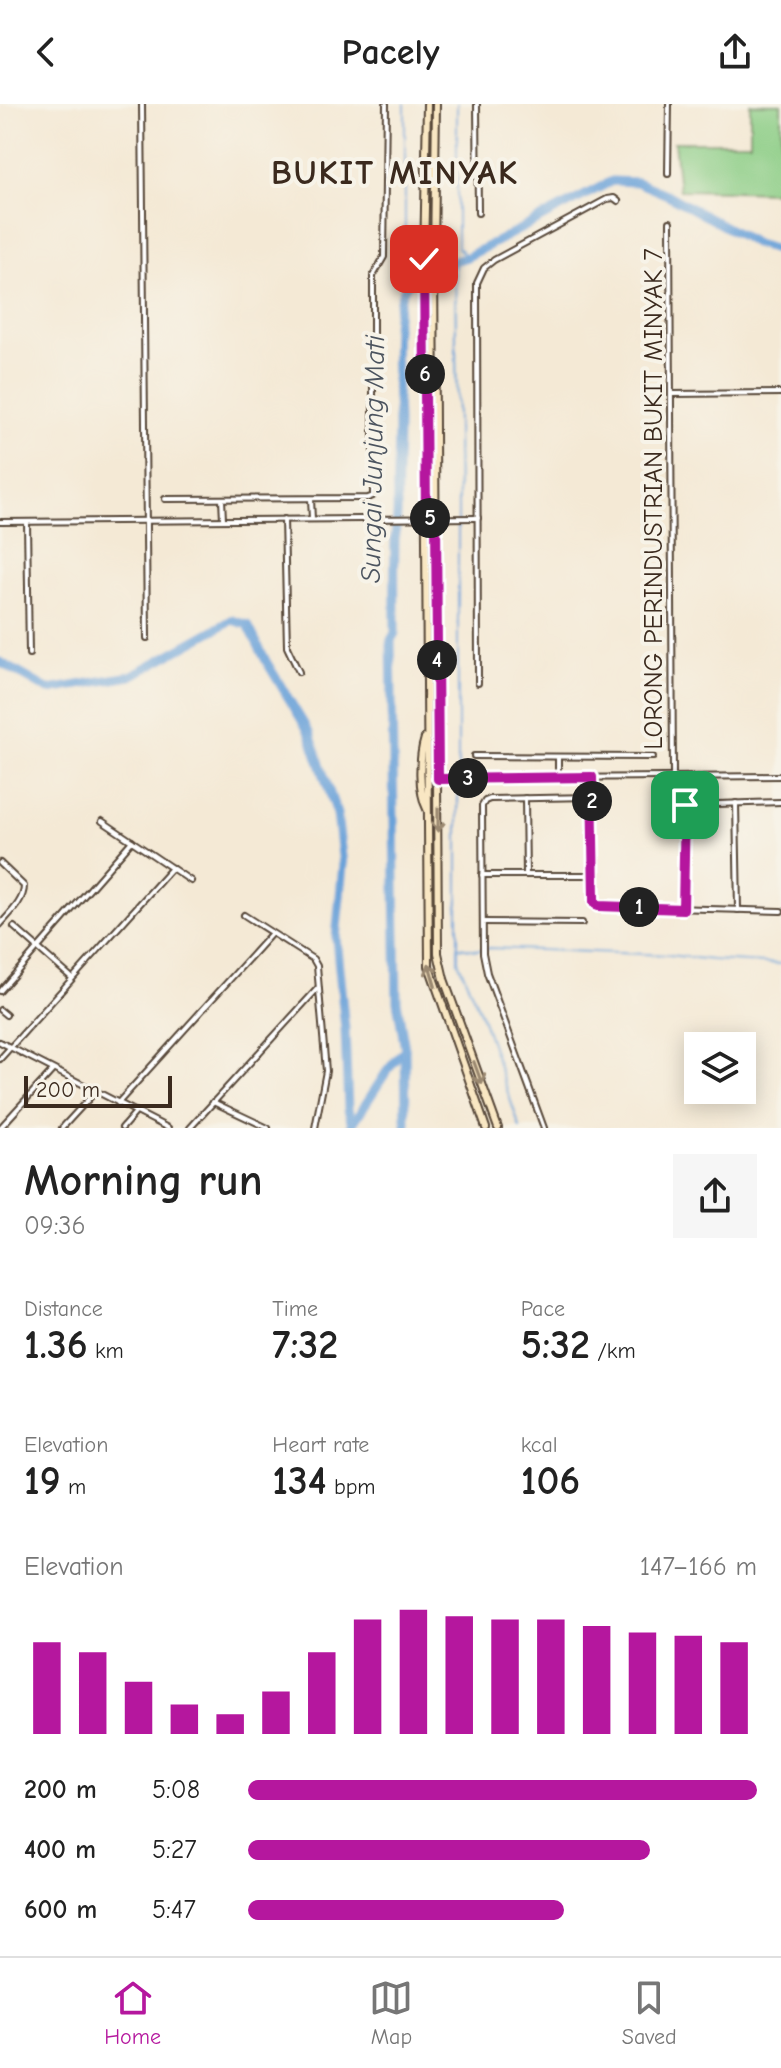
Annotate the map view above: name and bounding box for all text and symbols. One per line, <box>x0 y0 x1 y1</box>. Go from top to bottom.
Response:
icon: back <box>24 30 68 74</box>
icon: share <box>713 30 757 74</box>
text: Pacely <box>342 32 439 73</box>
district label: BUKIT MINYAK <box>271 153 519 193</box>
pin <box>390 225 458 293</box>
icon: check <box>402 237 446 281</box>
street label: LORONG PERINDUSTRIAN BUKIT MINYAK 7 <box>639 248 669 750</box>
water label: Sungai Junjung Mati <box>355 334 391 583</box>
pin: 6 <box>405 354 445 394</box>
text: 6 <box>419 361 431 387</box>
pin: 5 <box>410 498 450 538</box>
text: 5 <box>424 505 436 531</box>
pin: 4 <box>417 640 457 680</box>
text: 4 <box>432 647 442 673</box>
pin: 3 <box>448 758 488 798</box>
text: 3 <box>463 765 473 791</box>
pin <box>651 771 719 839</box>
pin: 2 <box>572 781 612 821</box>
icon: arrive <box>663 783 707 827</box>
text: 2 <box>587 788 597 814</box>
one-way arrow <box>430 806 446 833</box>
pin: 1 <box>619 887 659 927</box>
text: 1 <box>635 894 643 920</box>
one-way arrow <box>424 963 439 988</box>
map controls <box>684 1032 756 1104</box>
button: layers <box>684 1032 756 1104</box>
one-way arrow <box>472 1061 486 1085</box>
scale bar <box>24 1072 172 1108</box>
text: 200 m <box>36 1077 100 1103</box>
button: share <box>673 1154 757 1238</box>
text: Morning run <box>24 1155 263 1206</box>
text: 09:36 <box>24 1211 86 1241</box>
text: Distance <box>24 1296 103 1322</box>
text: Time <box>272 1296 318 1322</box>
text: Pace <box>521 1296 565 1322</box>
text: 1.36 <box>24 1322 88 1368</box>
text: 7:32 <box>272 1322 338 1368</box>
text: 5:32 <box>521 1322 590 1368</box>
text: km <box>88 1338 124 1364</box>
text: /km <box>590 1338 636 1364</box>
text: Elevation <box>24 1432 108 1458</box>
text: Heart rate <box>272 1432 369 1458</box>
text: kcal <box>521 1432 558 1458</box>
text: 19 <box>24 1458 61 1504</box>
text: 134 <box>272 1458 327 1504</box>
text: 106 <box>521 1458 580 1504</box>
text: m <box>61 1474 86 1500</box>
text: bpm <box>327 1474 376 1500</box>
text: Elevation <box>24 1552 124 1582</box>
text: 147–166 m <box>640 1552 757 1582</box>
text: 200 m <box>24 1775 97 1805</box>
text: 5:08 <box>152 1775 200 1805</box>
text: 400 m <box>24 1835 96 1865</box>
text: 5:27 <box>152 1835 197 1865</box>
text: 600 m <box>24 1895 97 1925</box>
text: 5:47 <box>152 1895 196 1925</box>
tab: Home <box>104 1976 161 2050</box>
tab: Map <box>369 1976 413 2050</box>
tab: Saved <box>622 1976 677 2050</box>

